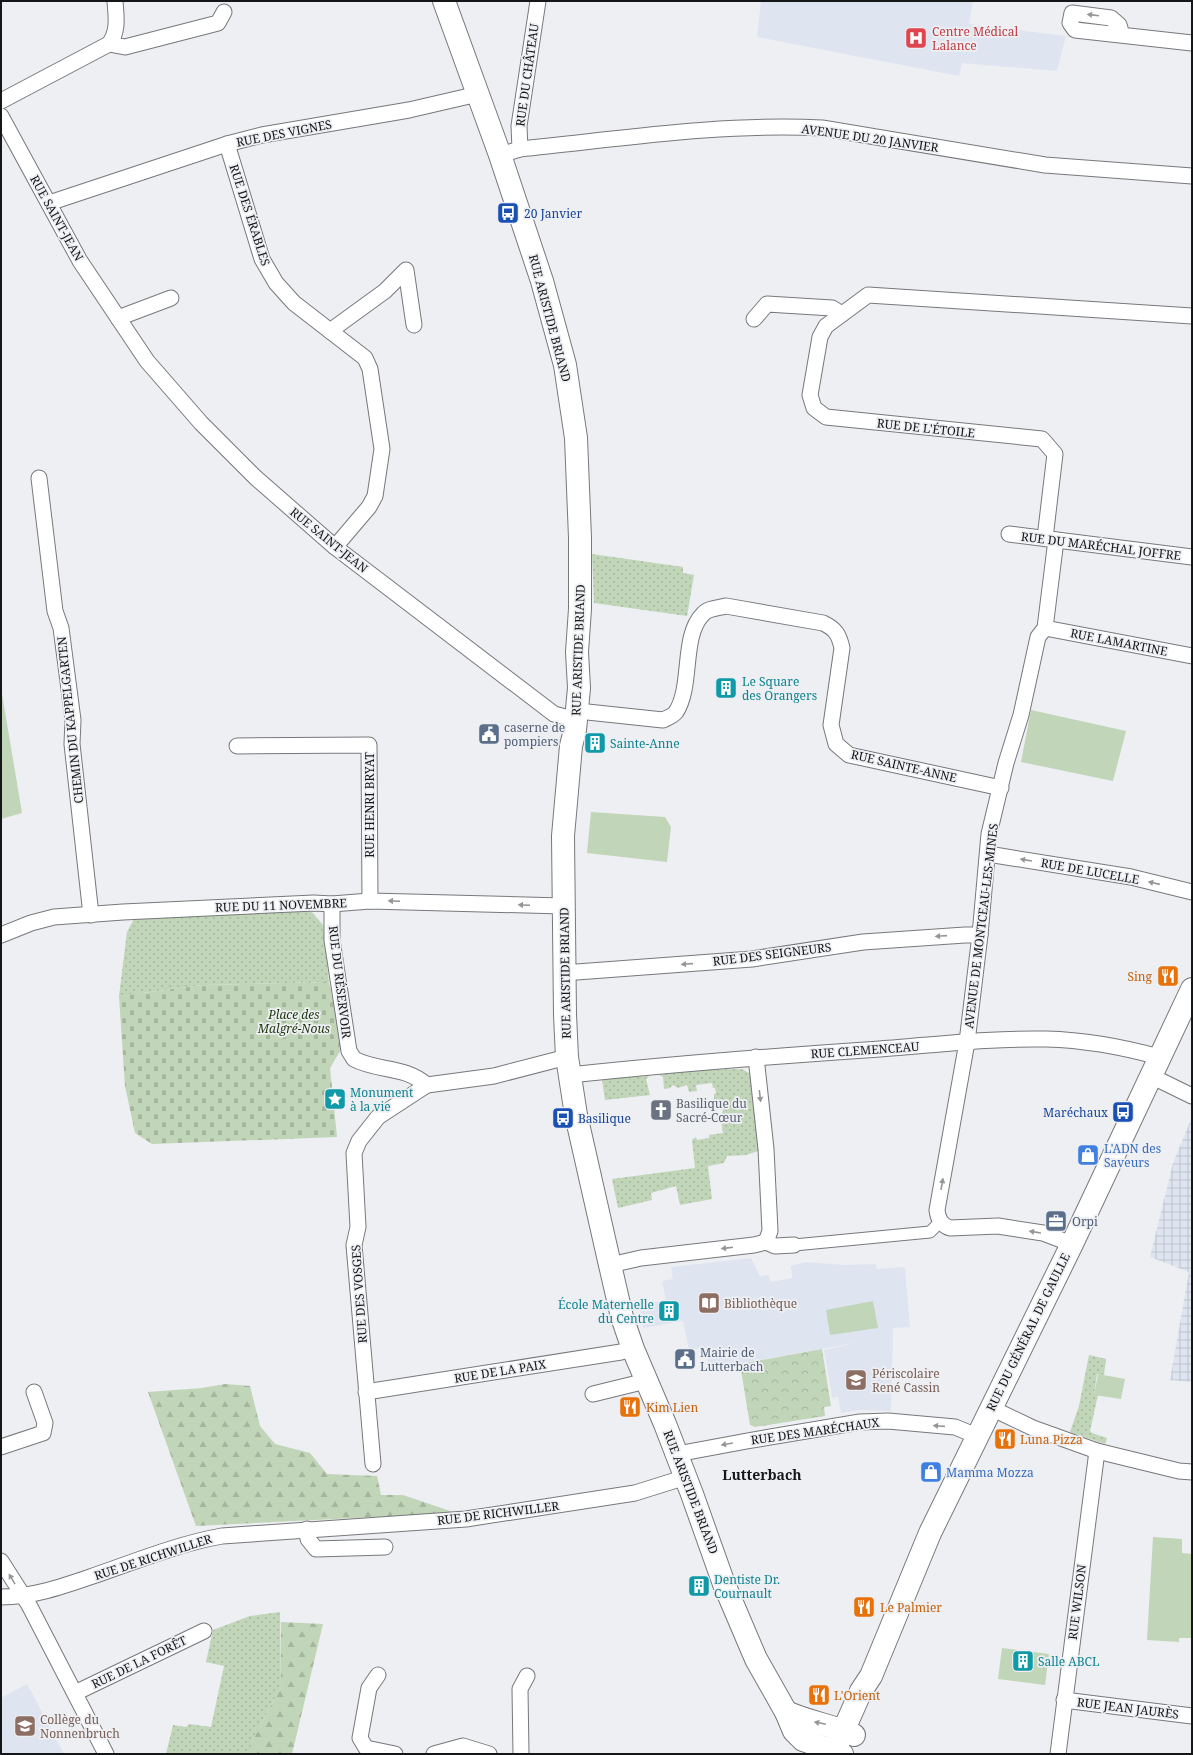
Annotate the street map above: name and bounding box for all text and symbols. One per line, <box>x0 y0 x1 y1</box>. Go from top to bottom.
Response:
one-way arrow <box>1087 12 1099 19</box>
street label: RUE DU CHÂTEAU <box>511 22 543 128</box>
place label: Centre Médical Lalance <box>932 23 1018 54</box>
hospital icon: Centre Médical Lalance <box>903 25 929 51</box>
street label: RUE DES VIGNES <box>235 115 333 151</box>
street label: AVENUE DU 20 JANVIER <box>800 120 940 156</box>
street label: RUE DES ÉRABLES <box>226 162 274 268</box>
street label: RUE SAINT-JEAN <box>26 172 88 264</box>
bus stop icon: 20 Janvier <box>495 200 521 226</box>
place label: 20 Janvier <box>524 205 583 222</box>
street label: RUE ARISTIDE BRIAND <box>525 252 575 384</box>
street label: RUE DE L'ÉTOILE <box>876 414 976 442</box>
street label: RUE SAINT-JEAN <box>286 503 372 577</box>
street label: RUE DU MARÉCHAL JOFFRE <box>1020 528 1182 564</box>
street label: RUE ARISTIDE BRIAND <box>567 584 589 716</box>
street label: RUE LAMARTINE <box>1069 624 1169 660</box>
street label: CHEMIN DU KAPPELGARTEN <box>53 636 87 804</box>
place label: Le Square des Orangers <box>742 673 817 704</box>
building icon: Le Square des Orangers <box>713 675 739 701</box>
place label: caserne de pompiers <box>504 719 565 750</box>
public building icon: caserne de pompiers <box>476 721 502 747</box>
building icon: Sainte-Anne <box>582 730 608 756</box>
place label: Sainte-Anne <box>610 735 680 752</box>
street label: RUE SAINTE-ANNE <box>849 746 959 786</box>
street label: RUE HENRI BRYAT <box>361 752 378 858</box>
street label: AVENUE DE MONTCEAU-LES-MINES <box>960 822 1002 1030</box>
street label: RUE DE LUCELLE <box>1039 854 1141 888</box>
one-way arrow <box>1020 857 1032 863</box>
one-way arrow <box>1148 879 1160 885</box>
street label: RUE DU 11 NOVEMBRE <box>215 894 347 916</box>
one-way arrow <box>387 898 400 904</box>
one-way arrow <box>517 902 530 908</box>
street label: RUE ARISTIDE BRIAND <box>555 907 575 1039</box>
street label: RUE DU RÉSERVOIR <box>325 925 355 1039</box>
one-way arrow <box>935 933 947 940</box>
street label: RUE DES SEIGNEURS <box>712 938 832 970</box>
one-way arrow <box>681 961 693 967</box>
restaurant icon: Sing <box>1155 963 1181 989</box>
place label: Sing <box>1127 968 1153 985</box>
park label: Place des Malgré-Nous <box>257 1006 331 1037</box>
street label: RUE CLEMENCEAU <box>810 1038 920 1062</box>
place label: Monument à la vie <box>350 1084 413 1115</box>
place icon: Monument à la vie <box>322 1086 348 1112</box>
one-way arrow <box>757 1090 763 1102</box>
place label: Basilique du Sacré-Cœur <box>676 1095 747 1126</box>
church icon: Basilique du Sacré-Cœur <box>648 1097 674 1123</box>
bus stop icon: Maréchaux <box>1110 1099 1136 1125</box>
place label: Maréchaux <box>1043 1104 1108 1121</box>
bus stop icon: Basilique <box>550 1105 576 1131</box>
place label: Basilique <box>578 1110 631 1127</box>
place label: L'ADN des Saveurs <box>1104 1140 1161 1171</box>
shop icon: L'ADN des Saveurs <box>1075 1142 1101 1168</box>
one-way arrow <box>939 1178 945 1190</box>
office icon: Orpi <box>1043 1208 1069 1234</box>
place label: Orpi <box>1072 1213 1098 1230</box>
one-way arrow <box>1028 1229 1041 1235</box>
street label: RUE DES VOSGES <box>347 1244 371 1344</box>
one-way arrow <box>721 1245 733 1251</box>
street label: RUE DU GÉNÉRAL DE GAULLE <box>982 1250 1074 1414</box>
library icon: Bibliothèque <box>696 1290 722 1316</box>
place label: Bibliothèque <box>724 1295 797 1312</box>
place label: École Maternelle du Centre <box>558 1296 654 1327</box>
building icon: École Maternelle du Centre <box>656 1298 682 1324</box>
place label: Mairie de Lutterbach <box>700 1344 764 1375</box>
public building icon: Mairie de Lutterbach <box>672 1346 698 1372</box>
street label: RUE DE LA PAIX <box>453 1355 547 1387</box>
place label: Périscolaire René Cassin <box>872 1365 940 1396</box>
school or university icon: Périscolaire René Cassin <box>843 1367 869 1393</box>
restaurant icon: Kim Lien <box>617 1394 643 1420</box>
place label: Kim Lien <box>646 1399 698 1416</box>
street label: RUE DES MARÉCHAUX <box>750 1414 880 1448</box>
one-way arrow <box>933 1423 945 1430</box>
restaurant icon: Luna Pizza <box>992 1426 1018 1452</box>
street label: RUE ARISTIDE BRIAND <box>659 1428 723 1557</box>
place label: Luna Pizza <box>1020 1431 1083 1448</box>
one-way arrow <box>721 1441 733 1447</box>
shop icon: Mamma Mozza <box>918 1459 944 1485</box>
place label: Mamma Mozza <box>946 1464 1034 1481</box>
district label: Lutterbach <box>722 1465 802 1484</box>
street label: RUE DE RICHWILLER <box>436 1497 560 1529</box>
street label: RUE DE RICHWILLER <box>92 1530 214 1584</box>
street label: RUE WILSON <box>1064 1563 1090 1641</box>
place label: Dentiste Dr. Cournault <box>714 1571 780 1602</box>
building icon: Dentiste Dr. Cournault <box>686 1573 712 1599</box>
one-way arrow <box>8 1574 16 1584</box>
restaurant icon: Le Palmier <box>851 1594 877 1620</box>
place label: Le Palmier <box>880 1599 942 1616</box>
street label: RUE DE LA FORÊT <box>89 1631 190 1692</box>
building icon: Salle ABCL <box>1010 1648 1036 1674</box>
place label: Salle ABCL <box>1038 1653 1099 1670</box>
restaurant icon: L'Orient <box>806 1682 832 1708</box>
place label: L'Orient <box>834 1687 880 1704</box>
street label: RUE JEAN JAURÈS <box>1076 1693 1180 1723</box>
place label: Collège du Nonnenbruch <box>40 1711 120 1742</box>
school or university icon: Collège du Nonnenbruch <box>12 1713 38 1739</box>
one-way arrow <box>813 1720 826 1726</box>

